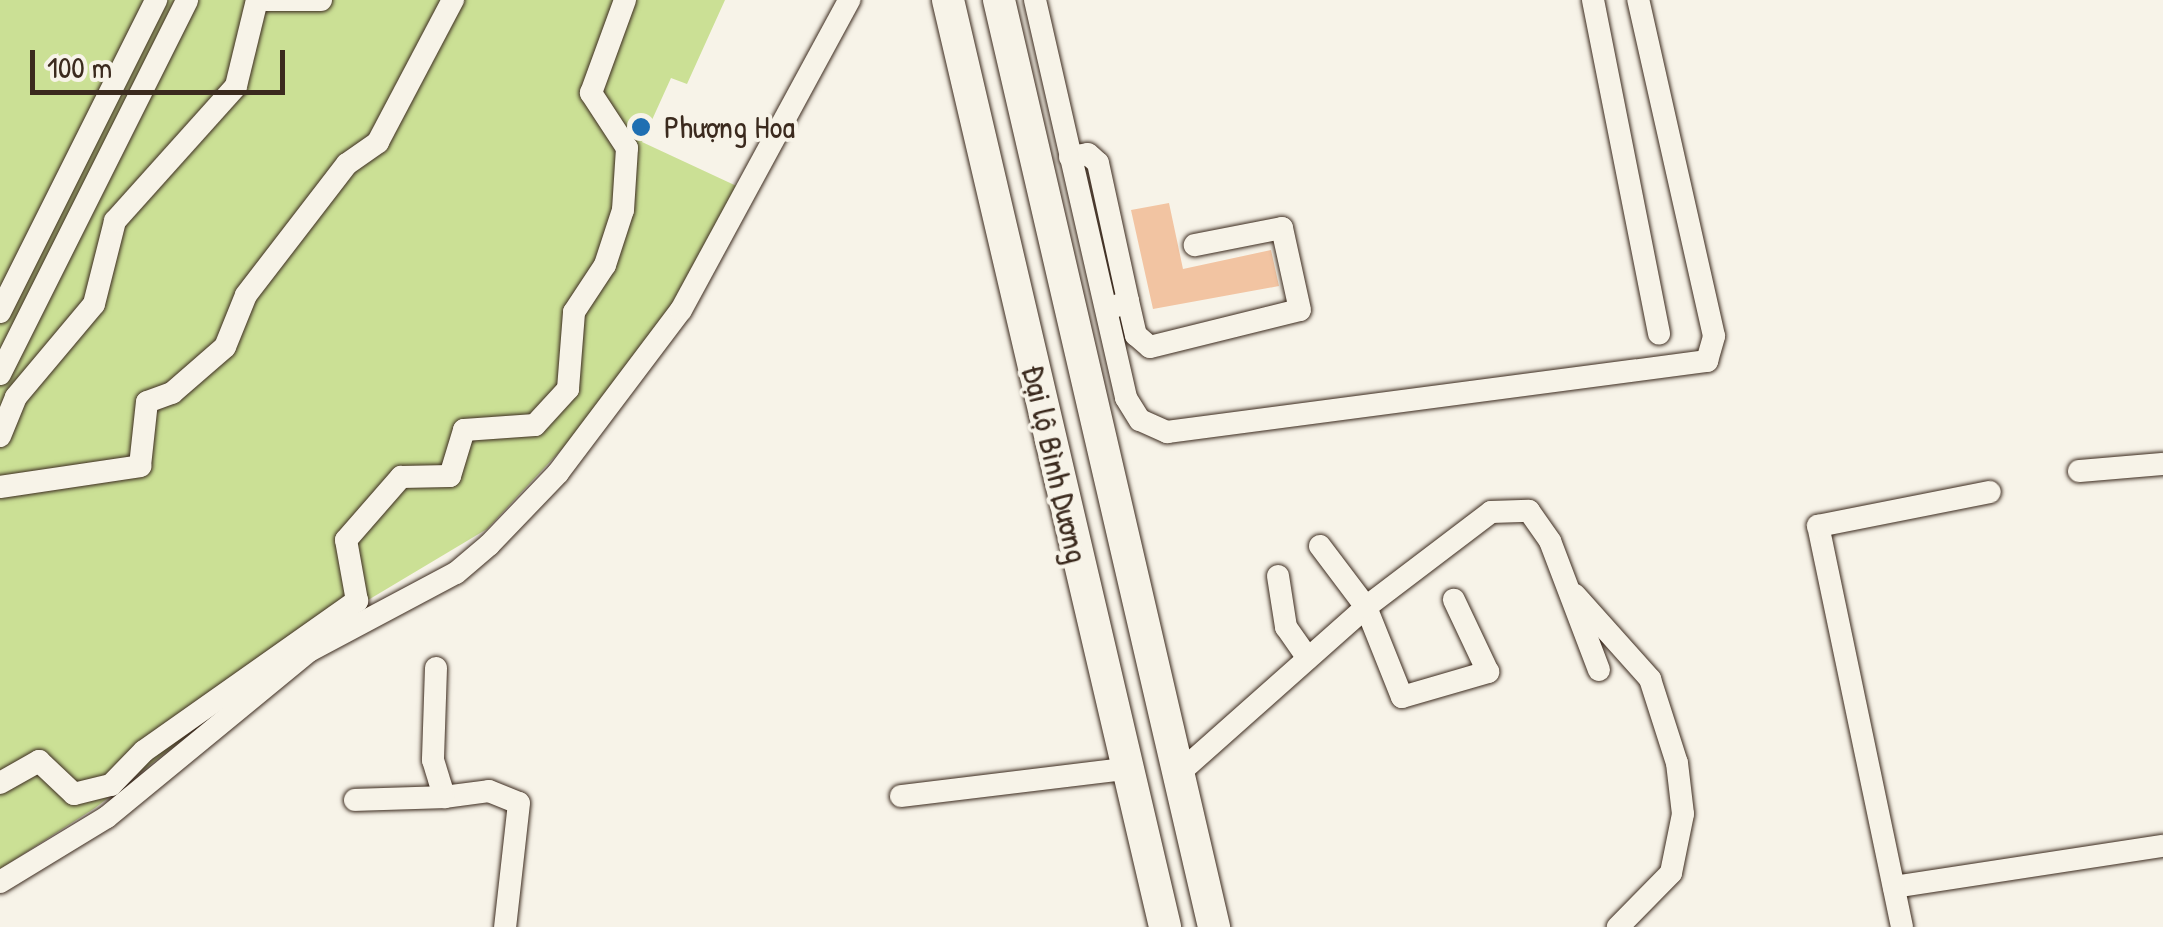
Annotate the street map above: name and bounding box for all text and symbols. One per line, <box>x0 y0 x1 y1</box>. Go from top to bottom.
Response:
scale bar <box>35 30 290 92</box>
text: 100 m <box>47 47 112 87</box>
place label: Phượng Hoa <box>664 108 795 146</box>
marker: Phượng Hoa <box>628 114 654 140</box>
street label: Đại lộ Bình Dương <box>1014 361 1096 567</box>

